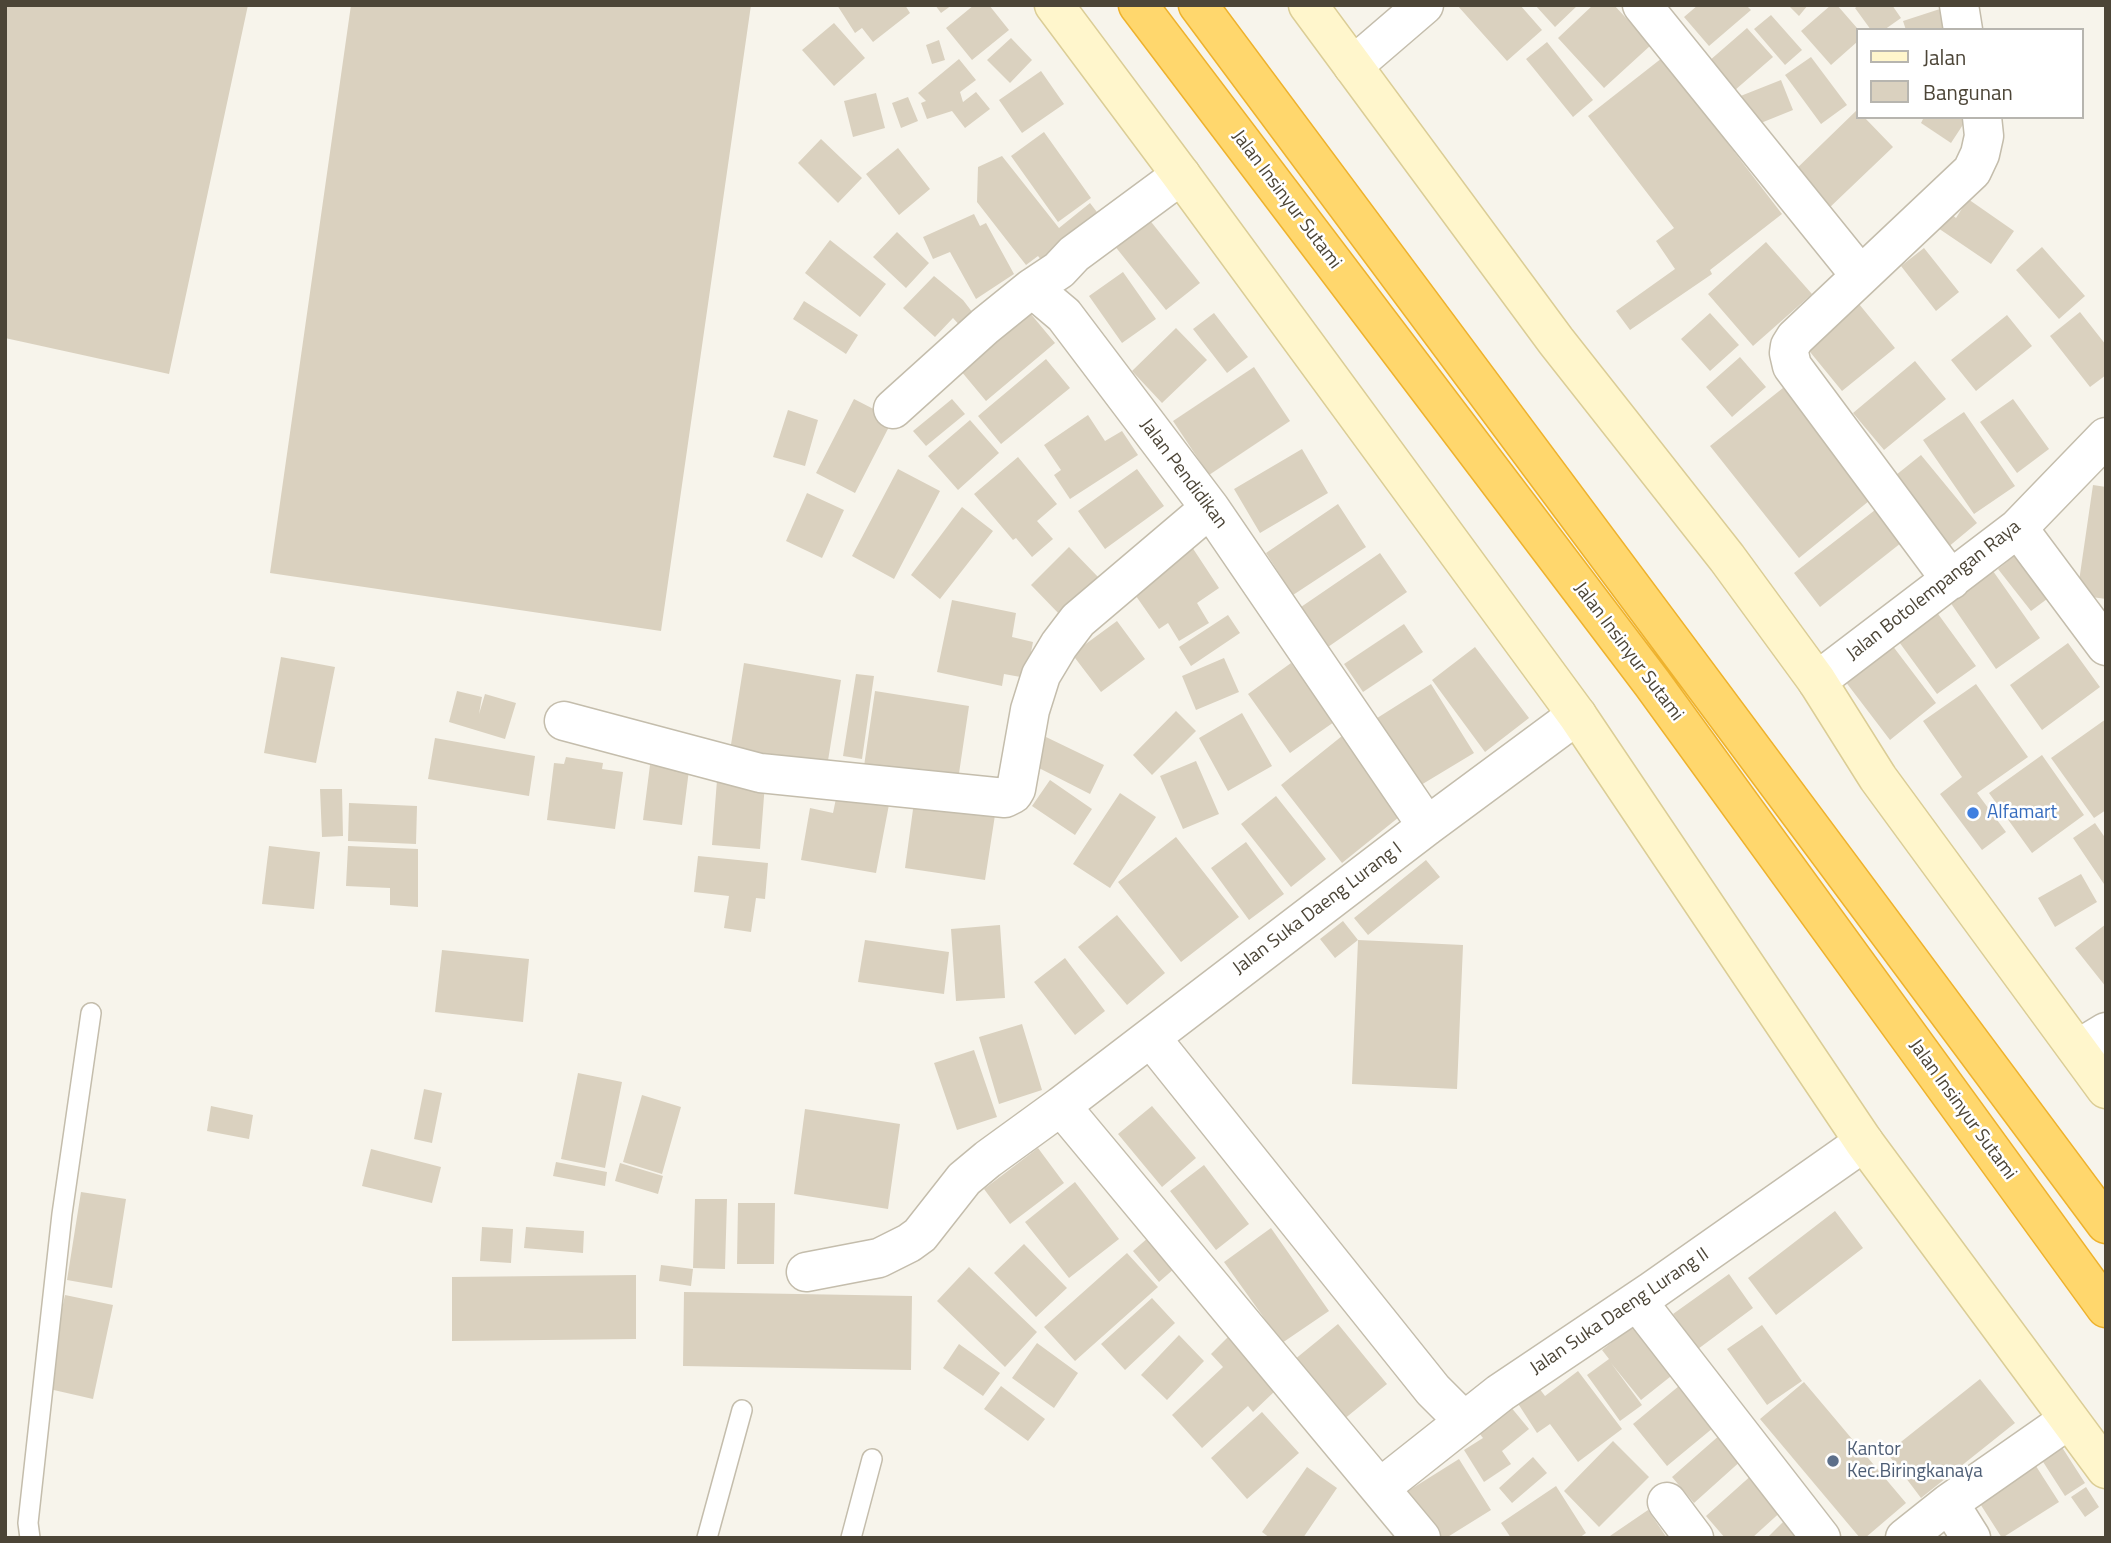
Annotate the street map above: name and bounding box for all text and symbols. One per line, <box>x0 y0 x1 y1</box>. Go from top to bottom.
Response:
legend <box>1856 28 2083 119</box>
text: Jalan <box>1923 41 1966 73</box>
text: Bangunan <box>1923 76 2013 108</box>
street label: Jalan Insinyur Sutami <box>1226 126 1346 274</box>
street label: Jalan Pendidikan <box>1134 415 1232 533</box>
street label: Jalan Botolempangan Raya <box>1842 516 2026 666</box>
street label: Jalan Insinyur Sutami <box>1568 578 1688 726</box>
place label: Alfamart <box>1987 802 2057 824</box>
marker: Alfamart <box>1965 805 1981 821</box>
street label: Jalan Suka Daeng Lurang I <box>1229 838 1407 980</box>
street label: Jalan Insinyur Sutami <box>1903 1035 2021 1185</box>
street label: Jalan Suka Daeng Lurang II <box>1526 1244 1714 1380</box>
place label: Kantor Kec.Biringkanaya <box>1847 1439 1983 1483</box>
marker: Kantor Kec.Biringkanaya <box>1825 1453 1841 1469</box>

